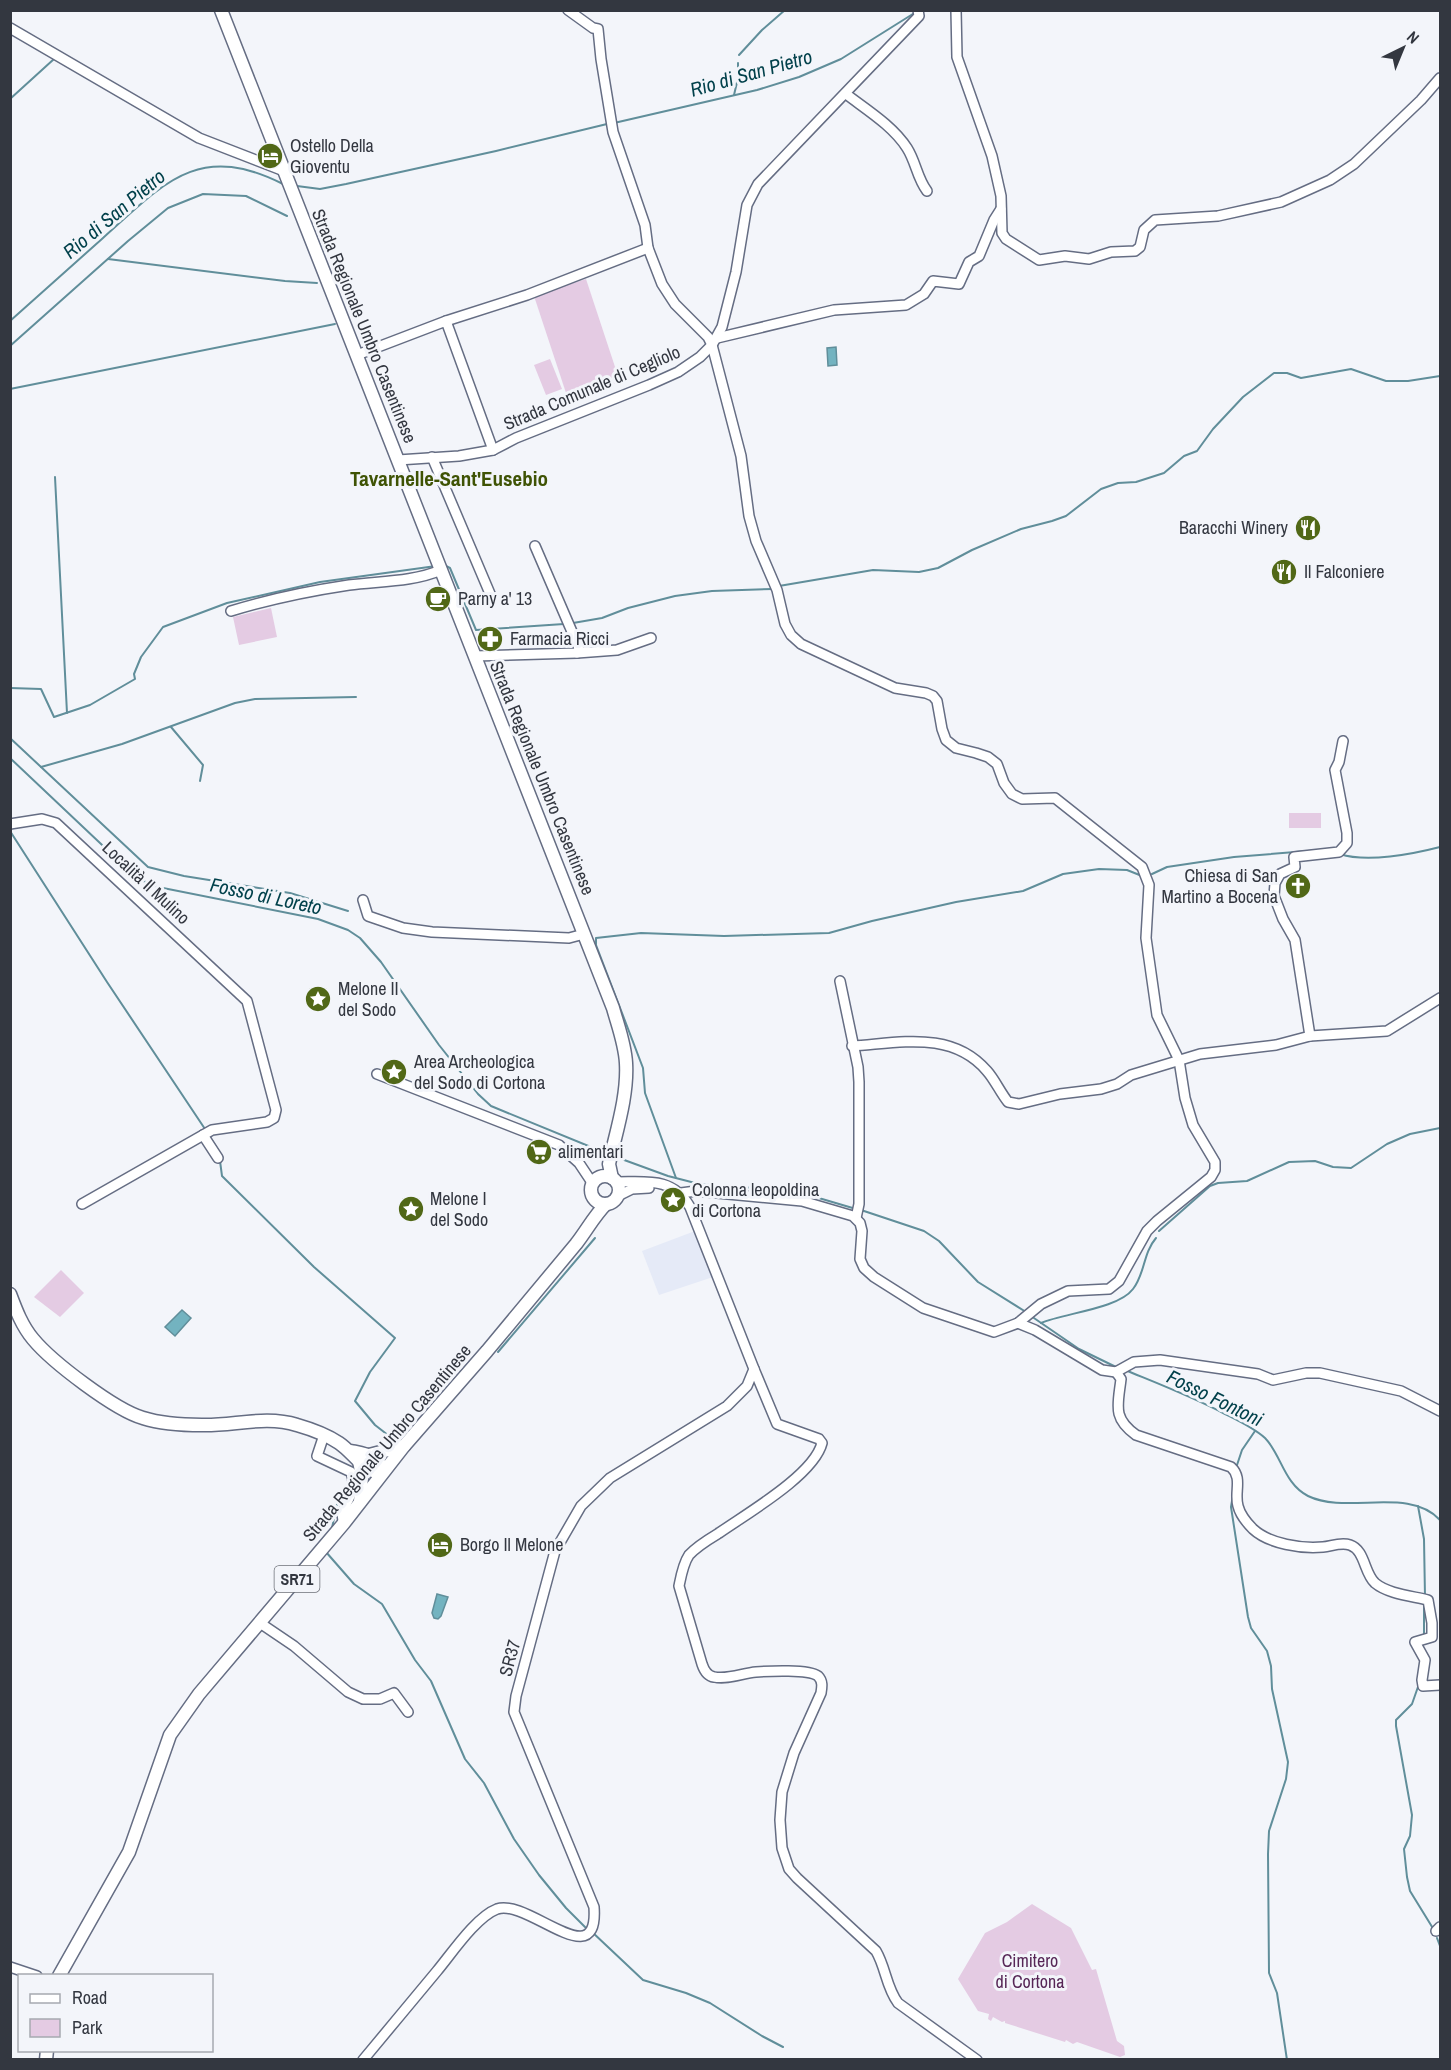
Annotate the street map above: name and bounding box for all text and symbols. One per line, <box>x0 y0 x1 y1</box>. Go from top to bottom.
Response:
north arrow <box>1373 18 1433 78</box>
text: N <box>1402 26 1424 48</box>
water label: Rio di San Pietro <box>687 42 815 103</box>
place label: Ostello Della Gioventu <box>290 133 374 179</box>
hotel icon: Ostello Della Gioventu <box>255 141 285 171</box>
water label: Rio di San Pietro <box>57 163 171 264</box>
street label: Strada Regionale Umbro Casentinese <box>306 205 423 447</box>
street label: Strada Comunale di Cegliolo <box>500 339 684 436</box>
district label: Tavarnelle-Sant'Eusebio <box>350 464 548 493</box>
restaurant icon: Baracchi Winery <box>1293 513 1323 543</box>
place label: Baracchi Winery <box>1179 515 1289 540</box>
restaurant icon: Il Falconiere <box>1269 557 1299 587</box>
place label: Il Falconiere <box>1304 559 1385 584</box>
cafe icon: Parny a' 13 <box>423 584 453 614</box>
place label: Parny a' 13 <box>458 586 532 611</box>
pharmacy icon: Farmacia Ricci <box>475 624 505 654</box>
place label: Farmacia Ricci <box>510 626 609 651</box>
street label: Strada Regionale Umbro Casentinese <box>484 657 601 899</box>
street label: Località Il Mulino <box>97 835 196 930</box>
place label: Chiesa di San Martino a Bocena <box>1161 863 1278 909</box>
water label: Fosso di Loreto <box>208 871 324 921</box>
church icon: Chiesa di San Martino a Bocena <box>1283 871 1313 901</box>
place label: Melone II del Sodo <box>338 976 399 1022</box>
place icon: Melone II del Sodo <box>303 984 333 1014</box>
place label: Area Archeologica del Sodo di Cortona <box>413 1049 545 1095</box>
place icon: Area Archeologica del Sodo di Cortona <box>379 1057 409 1087</box>
supermarket icon: alimentari <box>524 1137 554 1167</box>
place label: alimentari <box>558 1139 624 1164</box>
place label: Colonna leopoldina di Cortona <box>692 1177 819 1223</box>
place icon: Colonna leopoldina di Cortona <box>658 1185 688 1215</box>
place label: Melone I del Sodo <box>430 1186 488 1232</box>
place icon: Melone I del Sodo <box>396 1194 426 1224</box>
street label: Strada Regionale Umbro Casentinese <box>297 1339 477 1547</box>
water label: Fosso Fontoni <box>1163 1363 1268 1433</box>
hotel icon: Borgo Il Melone <box>425 1530 455 1560</box>
place label: Borgo Il Melone <box>460 1532 563 1557</box>
road number: SR71 <box>274 1566 320 1592</box>
street label: SR37 <box>493 1637 526 1679</box>
park label: Cimitero di Cortona <box>996 1948 1064 1994</box>
legend <box>18 1974 213 2052</box>
text: Road <box>72 1985 107 2010</box>
text: Park <box>72 2015 103 2040</box>

